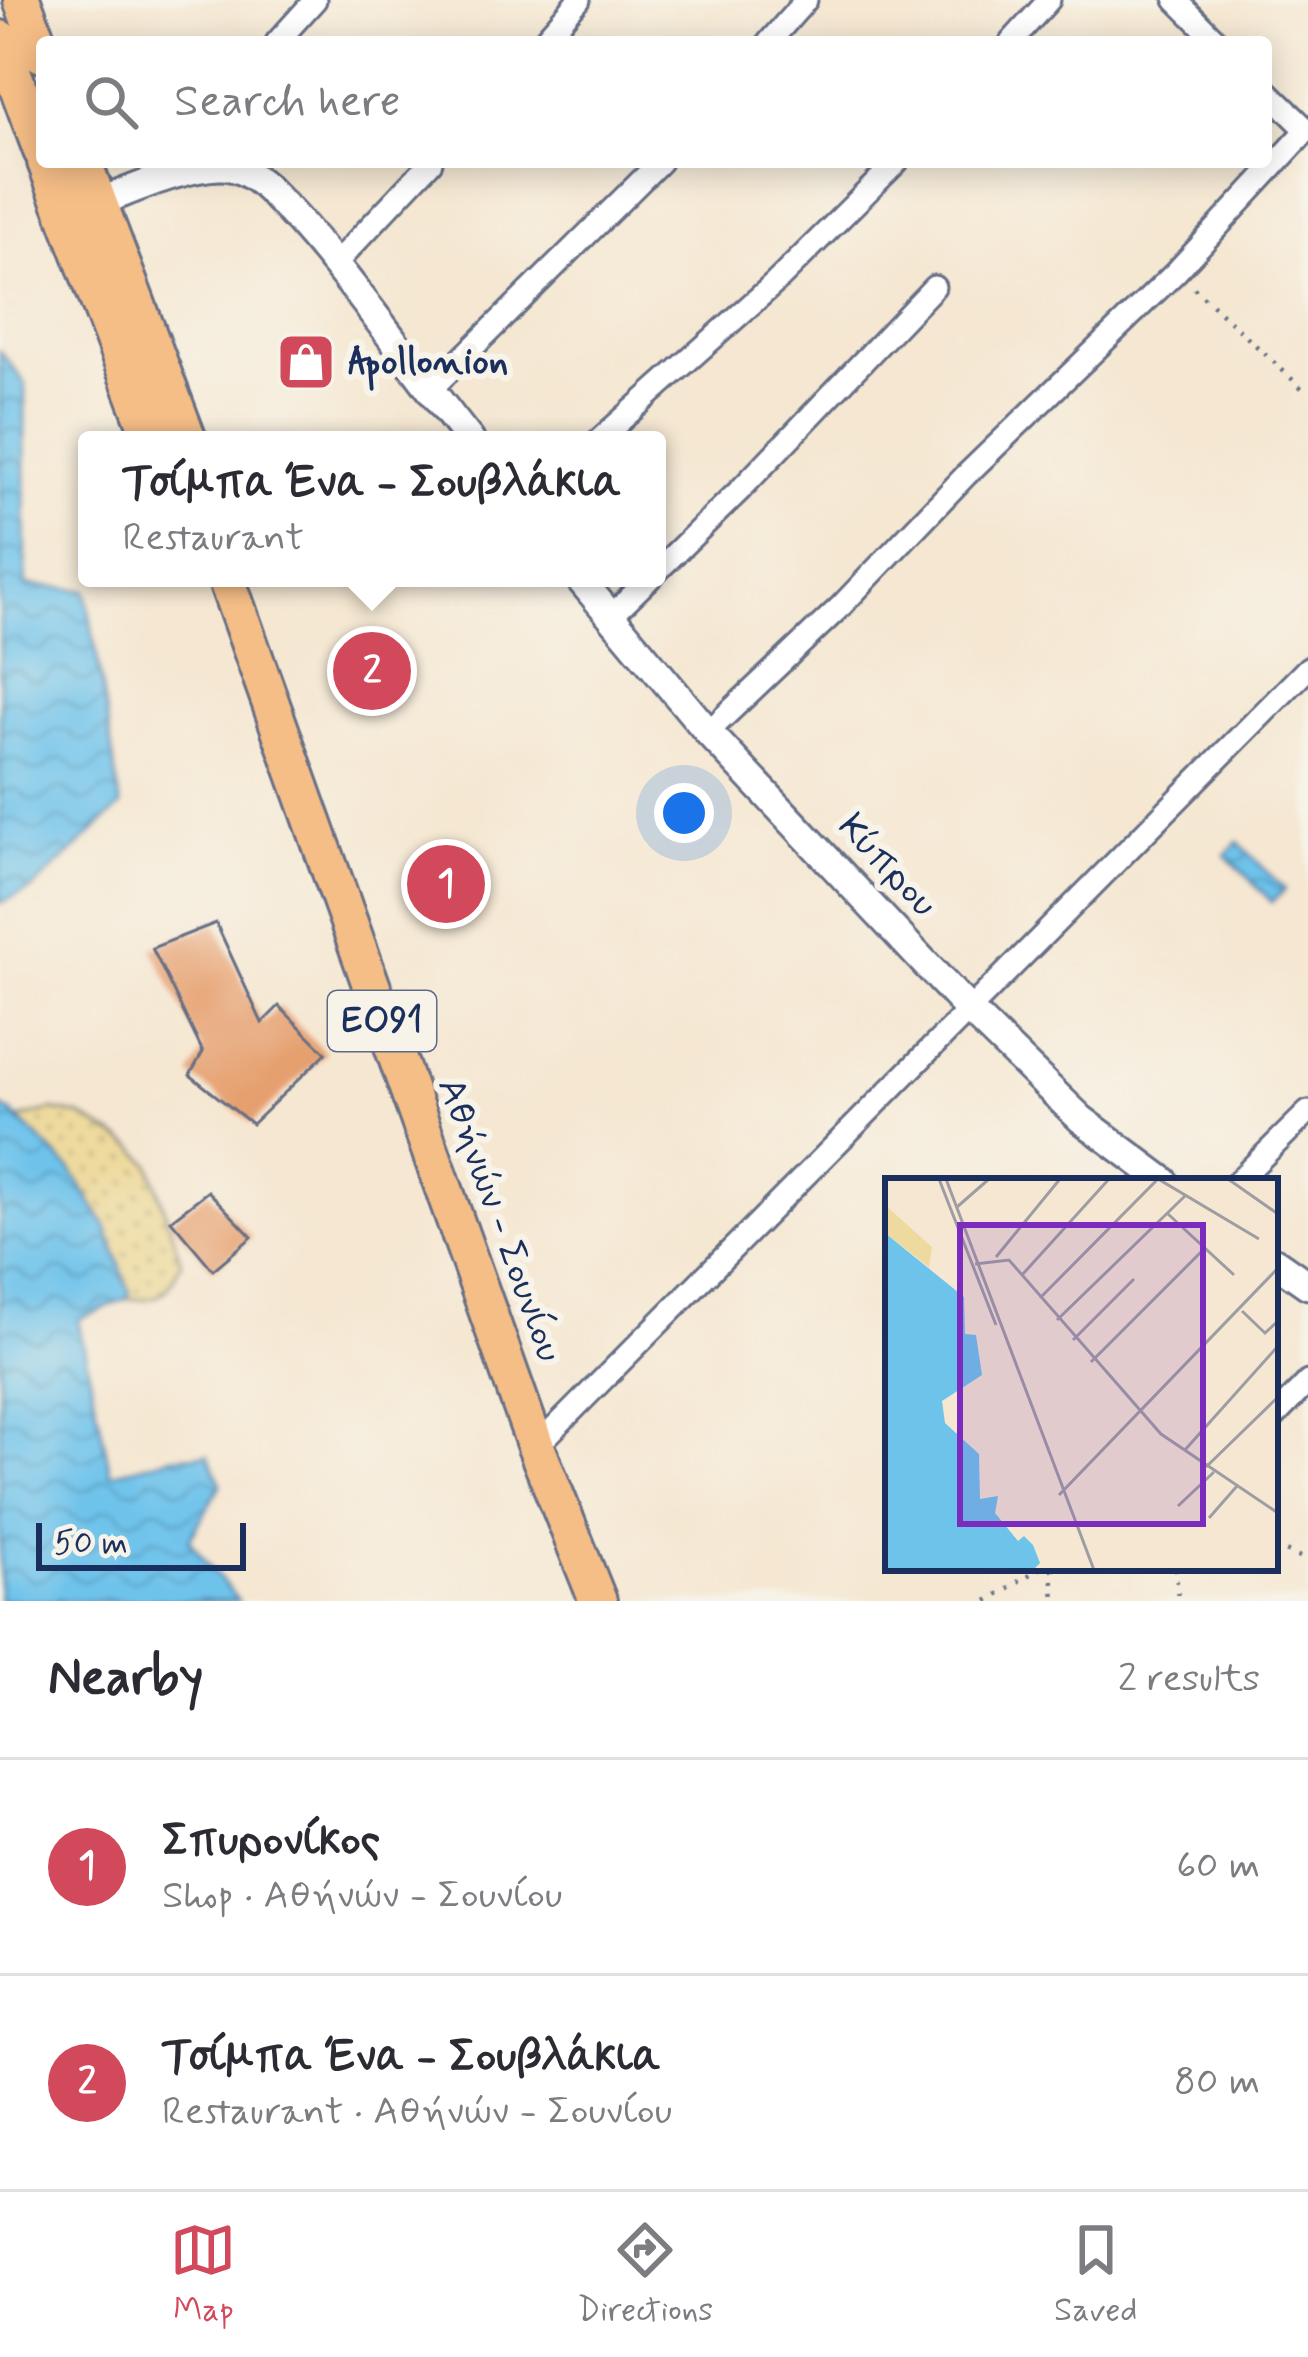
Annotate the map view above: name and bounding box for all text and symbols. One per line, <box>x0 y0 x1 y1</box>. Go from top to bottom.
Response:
search box <box>36 36 1272 168</box>
icon: search <box>78 69 144 135</box>
text: Search here <box>174 73 401 132</box>
shop icon: Apollonion <box>275 331 337 393</box>
place label: Apollonion <box>348 337 509 391</box>
popup <box>78 431 666 587</box>
text: Τσίμπα Ένα - Σουβλάκια <box>122 454 622 513</box>
text: Restaurant <box>122 513 304 564</box>
pin: 2 <box>333 626 411 716</box>
your location <box>654 783 714 843</box>
street label: Κύπρου <box>826 803 948 929</box>
pin: 1 <box>407 839 485 929</box>
road number: ΕΟ91 <box>328 991 436 1051</box>
street label: Αθήνών - Σουνίου <box>424 1071 574 1369</box>
inset map <box>885 1178 1278 1571</box>
scale bar <box>36 1517 246 1570</box>
text: 50 m <box>54 1522 128 1566</box>
text: Nearby <box>48 1646 203 1712</box>
text: 2 results <box>1118 1654 1260 1705</box>
text: Σπυρονίκος <box>162 1812 380 1871</box>
text: 1 <box>78 1841 96 1892</box>
text: 60 m <box>1176 1841 1260 1892</box>
text: Shop · Αθήνών - Σουνίου <box>162 1871 562 1922</box>
text: Τσίμπα Ένα - Σουβλάκια <box>162 2028 661 2087</box>
text: 2 <box>77 2057 97 2108</box>
text: 80 m <box>1174 2057 1260 2108</box>
text: Restaurant · Αθήνών - Σουνίου <box>162 2087 672 2138</box>
tab: Map <box>170 2217 236 2333</box>
tab: Directions <box>577 2217 713 2333</box>
tab: Saved <box>1054 2217 1138 2333</box>

